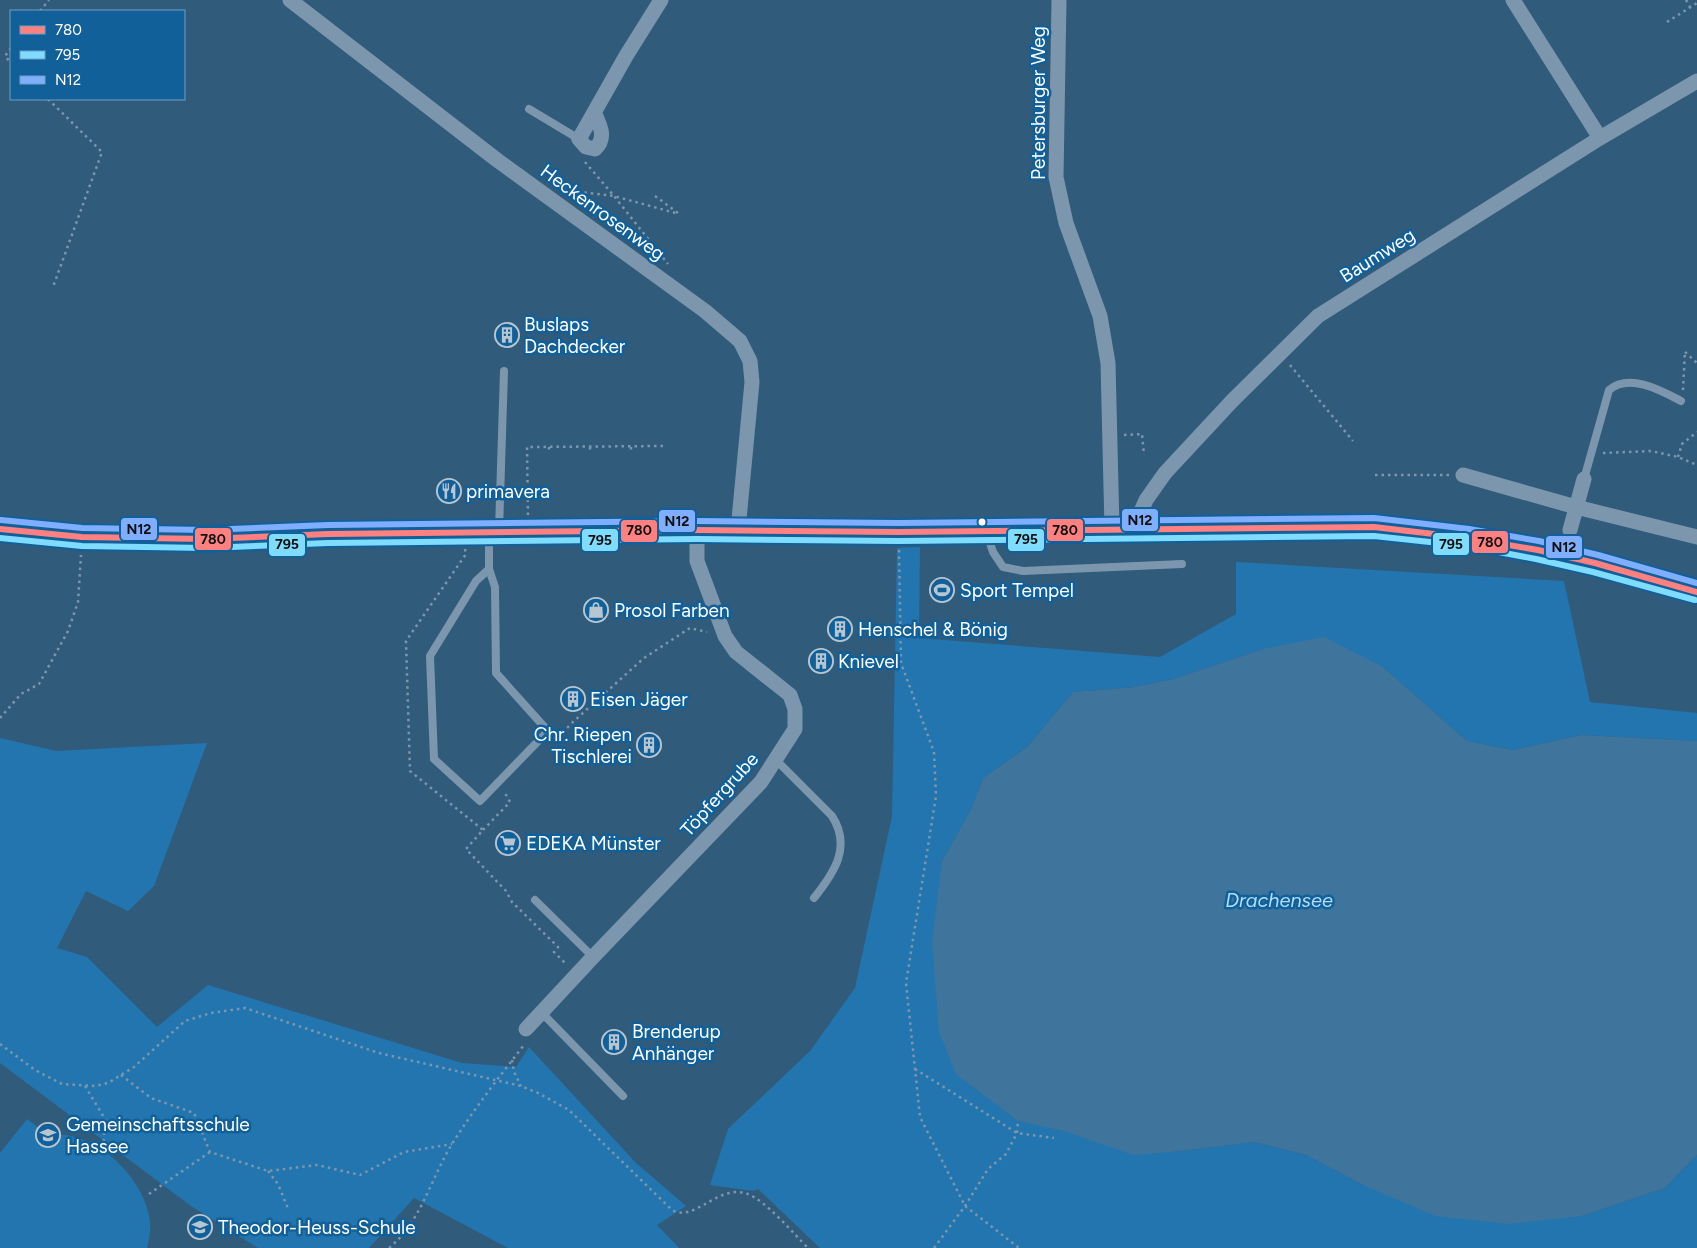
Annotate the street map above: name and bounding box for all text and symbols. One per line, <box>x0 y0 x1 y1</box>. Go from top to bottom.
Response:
legend <box>10 10 185 100</box>
text: 780 <box>55 21 82 39</box>
street label: Petersburger Weg <box>1027 26 1050 180</box>
text: 795 <box>55 46 80 64</box>
text: N12 <box>55 71 81 89</box>
street label: Heckenrosenweg <box>536 160 669 265</box>
street label: Baumweg <box>1335 223 1419 287</box>
place label: Buslaps Dachdecker <box>524 313 626 358</box>
building icon: Buslaps Dachdecker <box>494 322 520 348</box>
restaurant icon: primavera <box>436 478 462 504</box>
place label: primavera <box>466 480 550 503</box>
line badge: N12 <box>1121 508 1159 532</box>
line badge: N12 <box>658 509 696 533</box>
text: N12 <box>1128 512 1152 529</box>
text: N12 <box>665 513 689 530</box>
line badge: N12 <box>120 517 158 541</box>
unlabelled marker <box>977 517 987 527</box>
line badge: 780 <box>1046 518 1084 542</box>
line badge: 780 <box>620 519 658 543</box>
text: N12 <box>127 521 151 538</box>
text: 780 <box>626 522 652 539</box>
text: 780 <box>1052 522 1078 539</box>
line badge: 780 <box>194 527 232 551</box>
line badge: 795 <box>581 528 619 552</box>
line badge: 795 <box>1007 528 1045 552</box>
line badge: 780 <box>1471 530 1509 554</box>
text: 780 <box>200 531 226 548</box>
text: 795 <box>1014 531 1038 548</box>
text: 795 <box>588 532 612 549</box>
line badge: 795 <box>1432 532 1470 556</box>
line badge: 795 <box>268 533 306 557</box>
text: 780 <box>1477 534 1503 551</box>
line badge: N12 <box>1545 535 1583 559</box>
text: 795 <box>275 536 299 553</box>
text: 795 <box>1439 536 1463 553</box>
text: N12 <box>1552 539 1576 556</box>
sports icon: Sport Tempel <box>929 577 955 603</box>
place label: Sport Tempel <box>960 579 1074 602</box>
shop icon: Prosol Farben <box>583 597 609 623</box>
place label: Prosol Farben <box>614 599 730 622</box>
building icon: Henschel & Bönig <box>827 616 853 642</box>
place label: Henschel & Bönig <box>858 618 1008 641</box>
building icon: Knievel <box>808 648 834 674</box>
place label: Knievel <box>838 650 899 673</box>
building icon: Eisen Jäger <box>560 686 586 712</box>
place label: Eisen Jäger <box>590 688 688 711</box>
place label: Chr. Riepen Tischlerei <box>534 723 632 768</box>
building icon: Chr. Riepen Tischlerei <box>636 732 662 758</box>
street label: Töpfergrube <box>676 748 763 841</box>
supermarket icon: EDEKA Münster <box>495 830 521 856</box>
place label: EDEKA Münster <box>526 832 661 855</box>
water label: Drachensee <box>1225 888 1333 912</box>
place label: Brenderup Anhänger <box>632 1020 721 1065</box>
building icon: Brenderup Anhänger <box>601 1029 627 1055</box>
place label: Gemeinschaftsschule Hassee <box>66 1113 250 1158</box>
school or university icon: Gemeinschaftsschule Hassee <box>35 1122 61 1148</box>
school or university icon: Theodor-Heuss-Schule <box>187 1214 213 1240</box>
place label: Theodor-Heuss-Schule <box>218 1216 416 1239</box>

